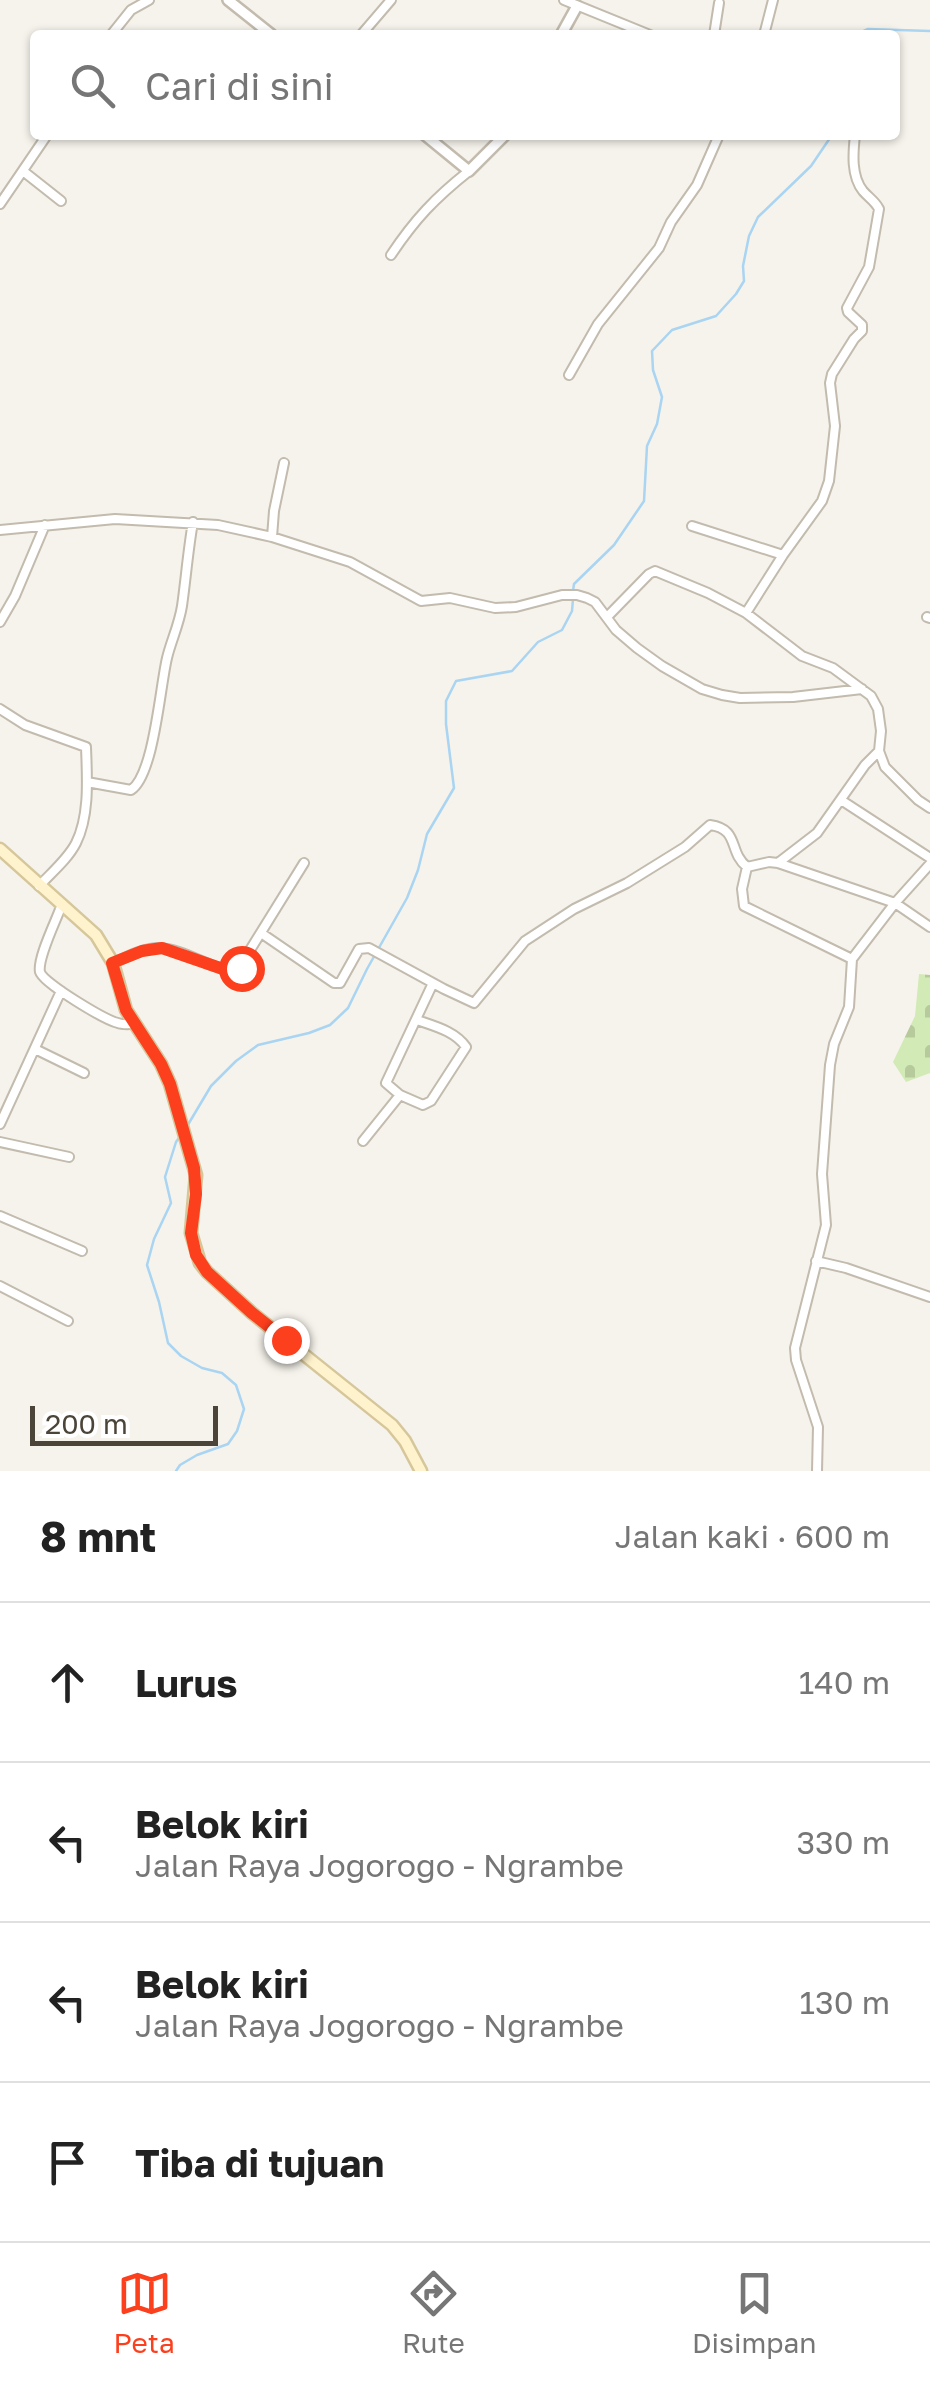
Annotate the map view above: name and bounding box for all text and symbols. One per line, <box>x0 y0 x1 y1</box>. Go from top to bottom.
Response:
search box <box>30 30 900 140</box>
icon: search <box>65 58 120 113</box>
text: Cari di sini <box>145 63 334 108</box>
route start <box>219 946 265 992</box>
route end <box>264 1318 310 1364</box>
scale bar <box>30 1401 218 1446</box>
text: 200 m <box>45 1407 128 1440</box>
text: 8 mnt <box>40 1511 156 1561</box>
text: Jalan kaki · 600 m <box>615 1517 890 1555</box>
icon: ahead <box>40 1655 95 1710</box>
text: Lurus <box>135 1660 238 1705</box>
text: 140 m <box>799 1663 890 1701</box>
text: Belok kiri <box>135 1801 309 1846</box>
icon: left <box>40 1815 95 1870</box>
text: 330 m <box>796 1823 890 1861</box>
text: Jalan Raya Jogorogo - Ngrambe <box>135 1846 624 1884</box>
text: Belok kiri <box>135 1961 309 2006</box>
icon: left <box>40 1975 95 2030</box>
text: 130 m <box>800 1983 890 2021</box>
text: Jalan Raya Jogorogo - Ngrambe <box>135 2006 624 2044</box>
icon: arrive <box>40 2135 95 2190</box>
text: Tiba di tujuan <box>135 2140 384 2185</box>
tab: Peta <box>114 2266 175 2359</box>
tab: Rute <box>402 2266 465 2359</box>
tab: Disimpan <box>692 2266 816 2359</box>

